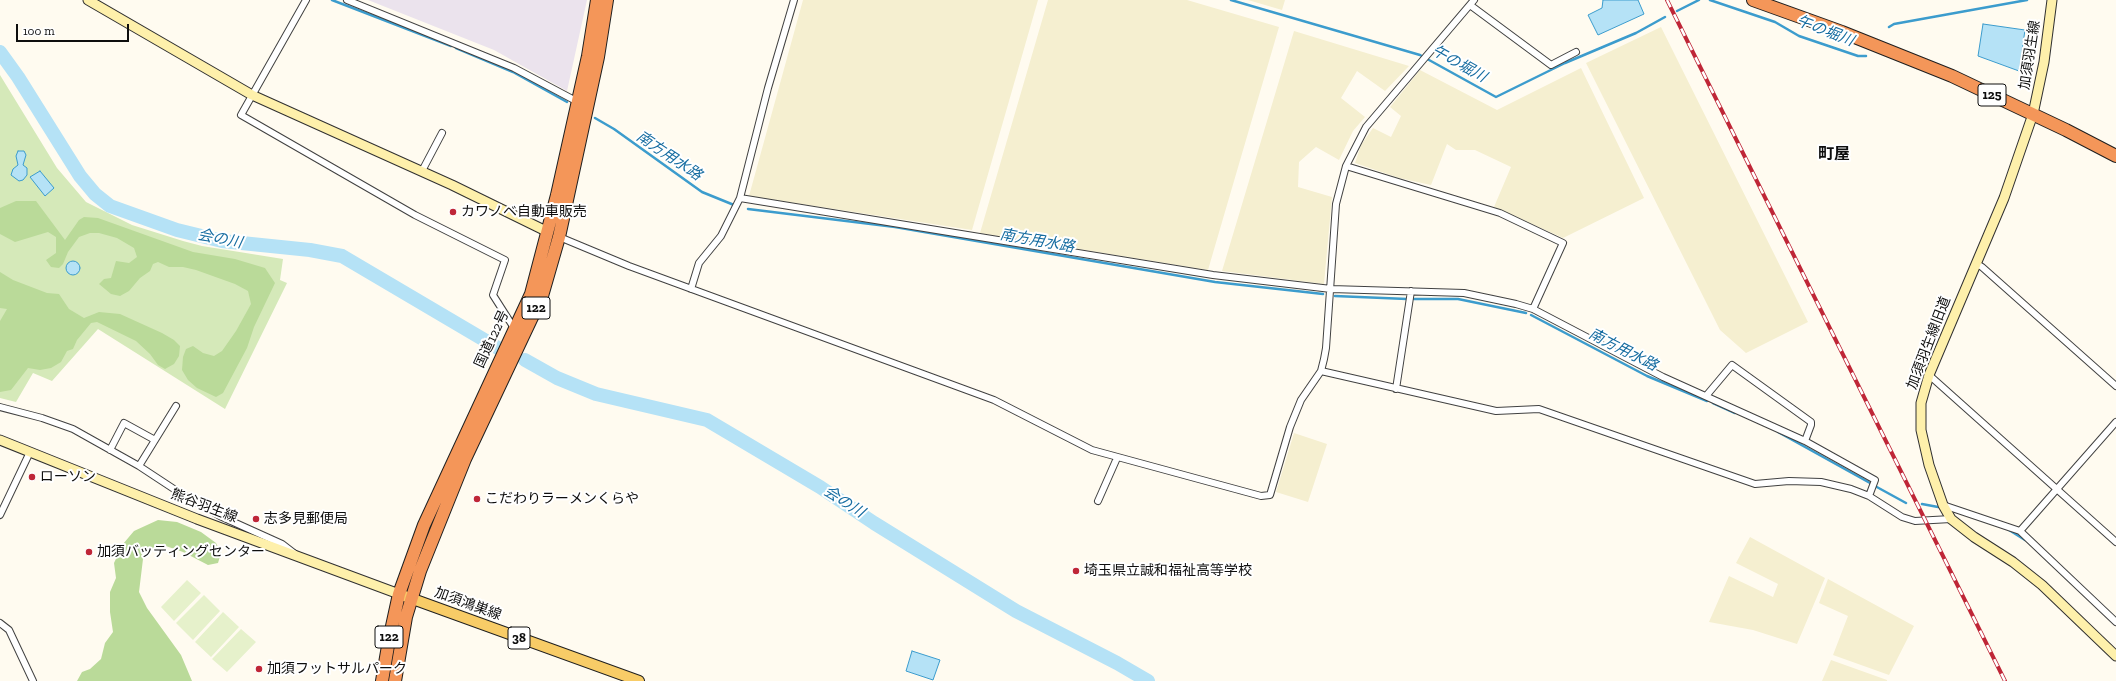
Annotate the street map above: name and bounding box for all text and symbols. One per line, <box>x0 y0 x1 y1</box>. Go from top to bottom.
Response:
water label: 午の堀川 <box>1794 12 1856 50</box>
scale bar <box>18 16 131 42</box>
street label: 加須羽生線 <box>2016 19 2044 91</box>
text: 100 m <box>23 24 55 38</box>
water label: 午の堀川 <box>1428 42 1490 86</box>
road number: 125 <box>1978 84 2006 106</box>
water label: 南方用水路 <box>633 128 705 184</box>
district label: 町屋 <box>1818 144 1850 164</box>
place label: カワノベ自動車販売 <box>461 204 587 220</box>
marker: カワノベ自動車販売 <box>448 207 458 217</box>
water label: 会の川 <box>196 226 244 252</box>
water label: 南方用水路 <box>999 226 1075 256</box>
street label: 加須羽生線旧道 <box>1904 294 1954 392</box>
road number: 122 <box>522 297 550 319</box>
street label: 国道122号 <box>471 307 513 371</box>
water label: 南方用水路 <box>1586 325 1660 375</box>
place label: ローソン <box>40 469 96 485</box>
marker: ローソン <box>27 472 37 482</box>
water label: 会の川 <box>820 482 868 522</box>
street label: 熊谷羽生線 <box>168 486 240 526</box>
place label: こだわりラーメンくらや <box>485 491 639 507</box>
marker: こだわりラーメンくらや <box>472 494 482 504</box>
place label: 志多見郵便局 <box>264 511 348 527</box>
marker: 志多見郵便局 <box>251 514 261 524</box>
place label: 加須バッティングセンター <box>97 544 265 560</box>
marker: 加須バッティングセンター <box>84 547 94 557</box>
place label: 埼玉県立誠和福祉高等学校 <box>1084 563 1252 579</box>
marker: 埼玉県立誠和福祉高等学校 <box>1071 566 1081 576</box>
street label: 加須鴻巣線 <box>432 584 504 624</box>
road number: 122 <box>375 626 403 648</box>
road number: 38 <box>508 627 530 649</box>
place label: 加須フットサルパーク <box>267 661 407 677</box>
marker: 加須フットサルパーク <box>254 664 264 674</box>

